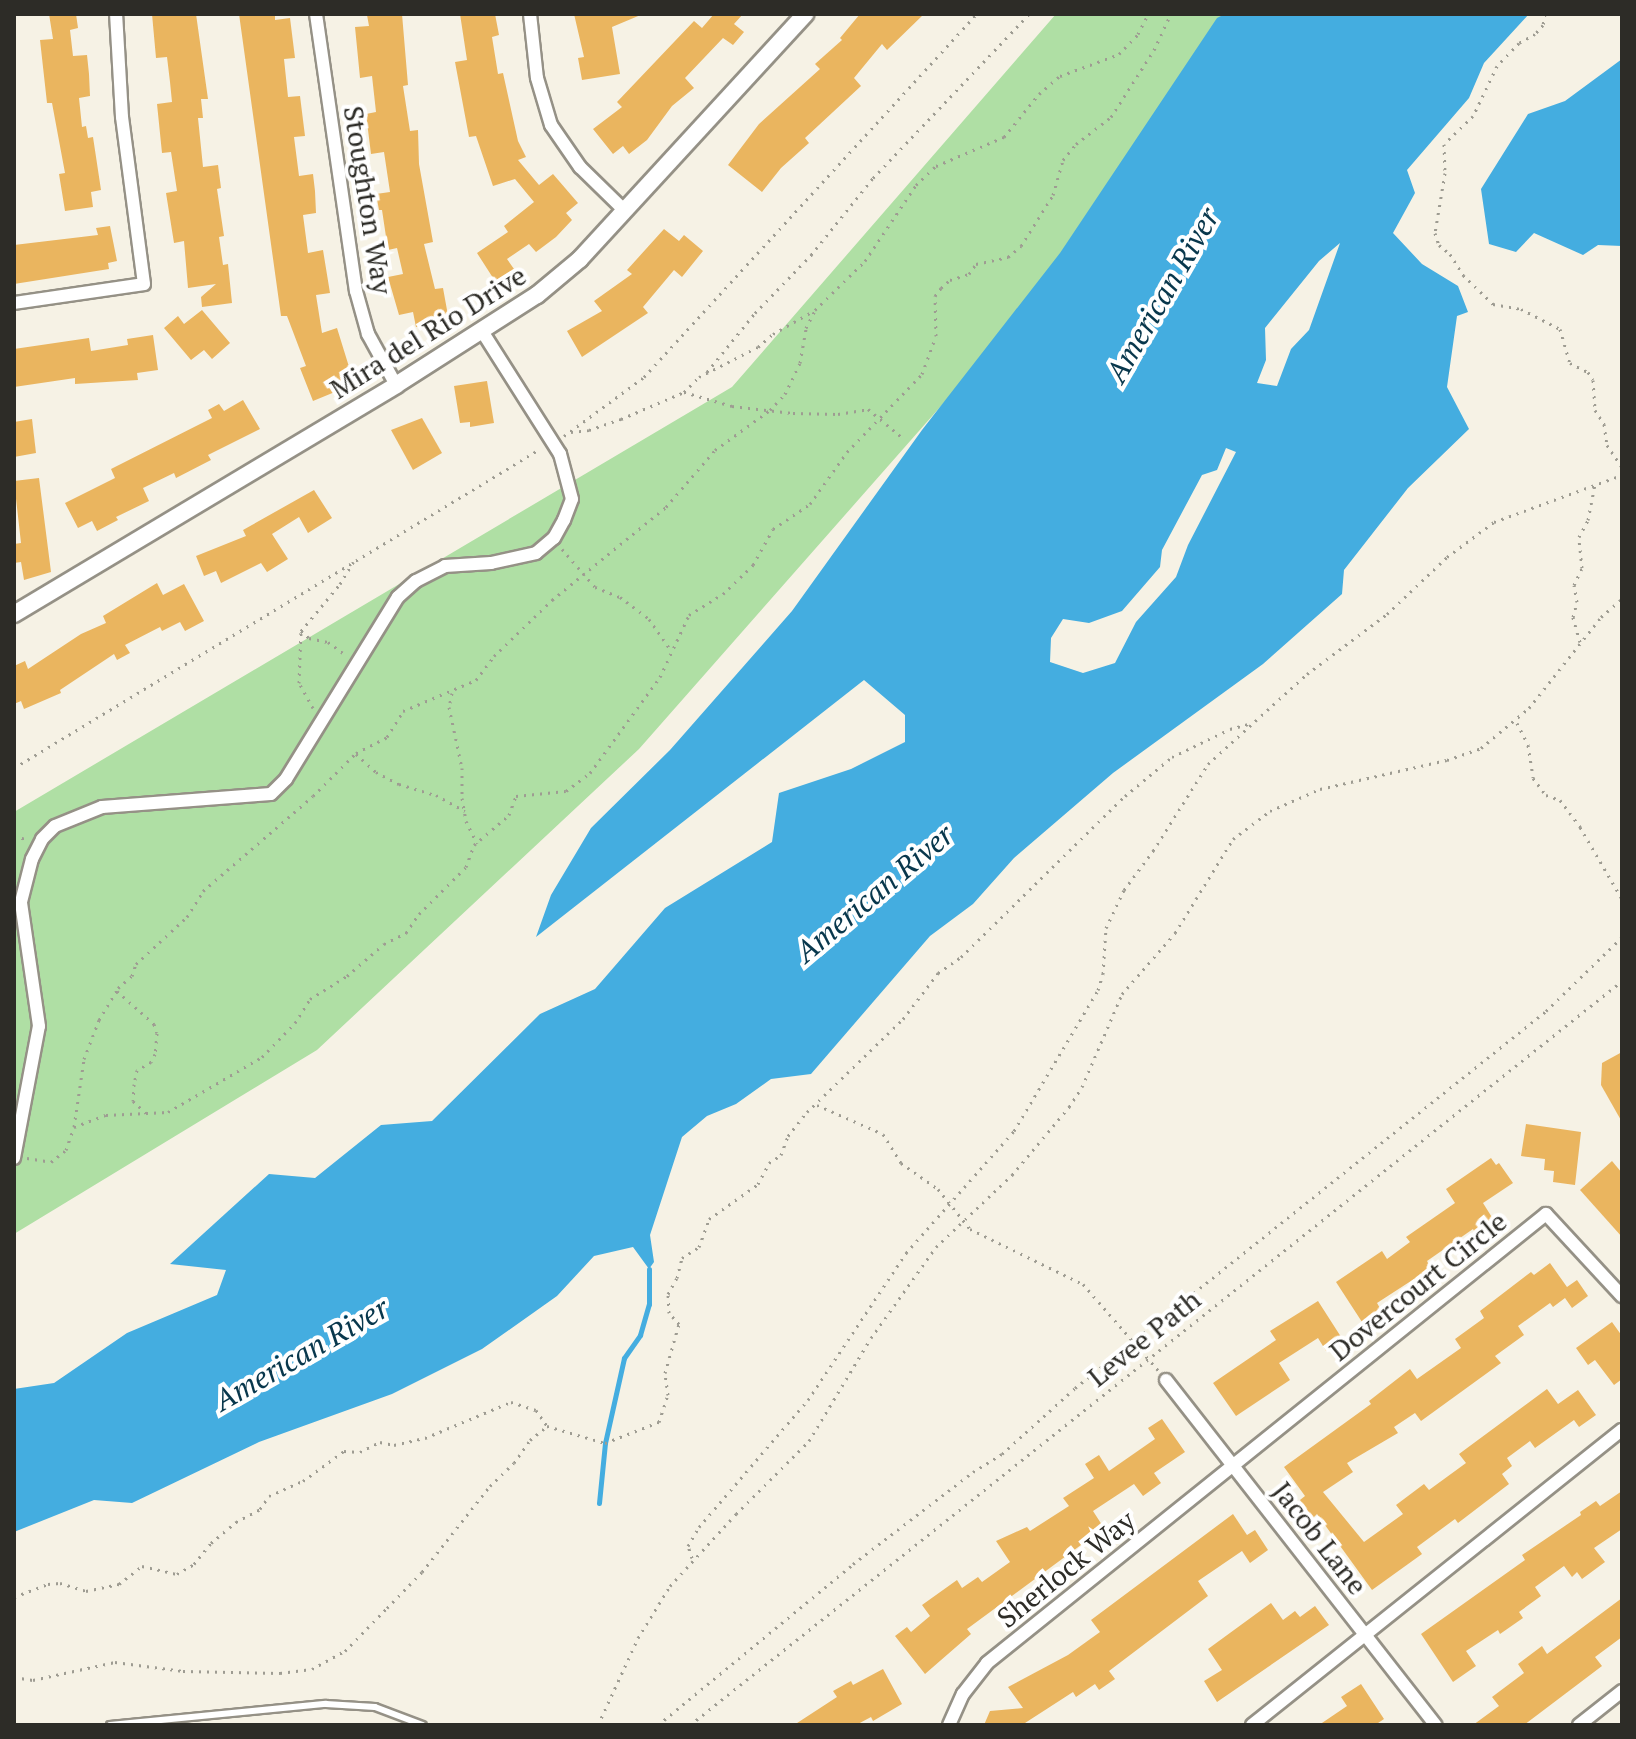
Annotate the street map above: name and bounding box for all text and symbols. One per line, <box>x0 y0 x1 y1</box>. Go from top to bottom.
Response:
street label: Stoughton Way <box>337 104 399 296</box>
water label: American River <box>1098 201 1226 389</box>
street label: Mira del Rio Drive <box>324 258 532 406</box>
water label: American River <box>788 816 960 970</box>
street label: Dovercourt Circle <box>1323 1204 1513 1368</box>
street label: Levee Path <box>1081 1282 1207 1394</box>
water label: American River <box>207 1290 395 1418</box>
street label: Jacob Lane <box>1266 1475 1374 1601</box>
street label: Sherlock Way <box>990 1503 1142 1635</box>

